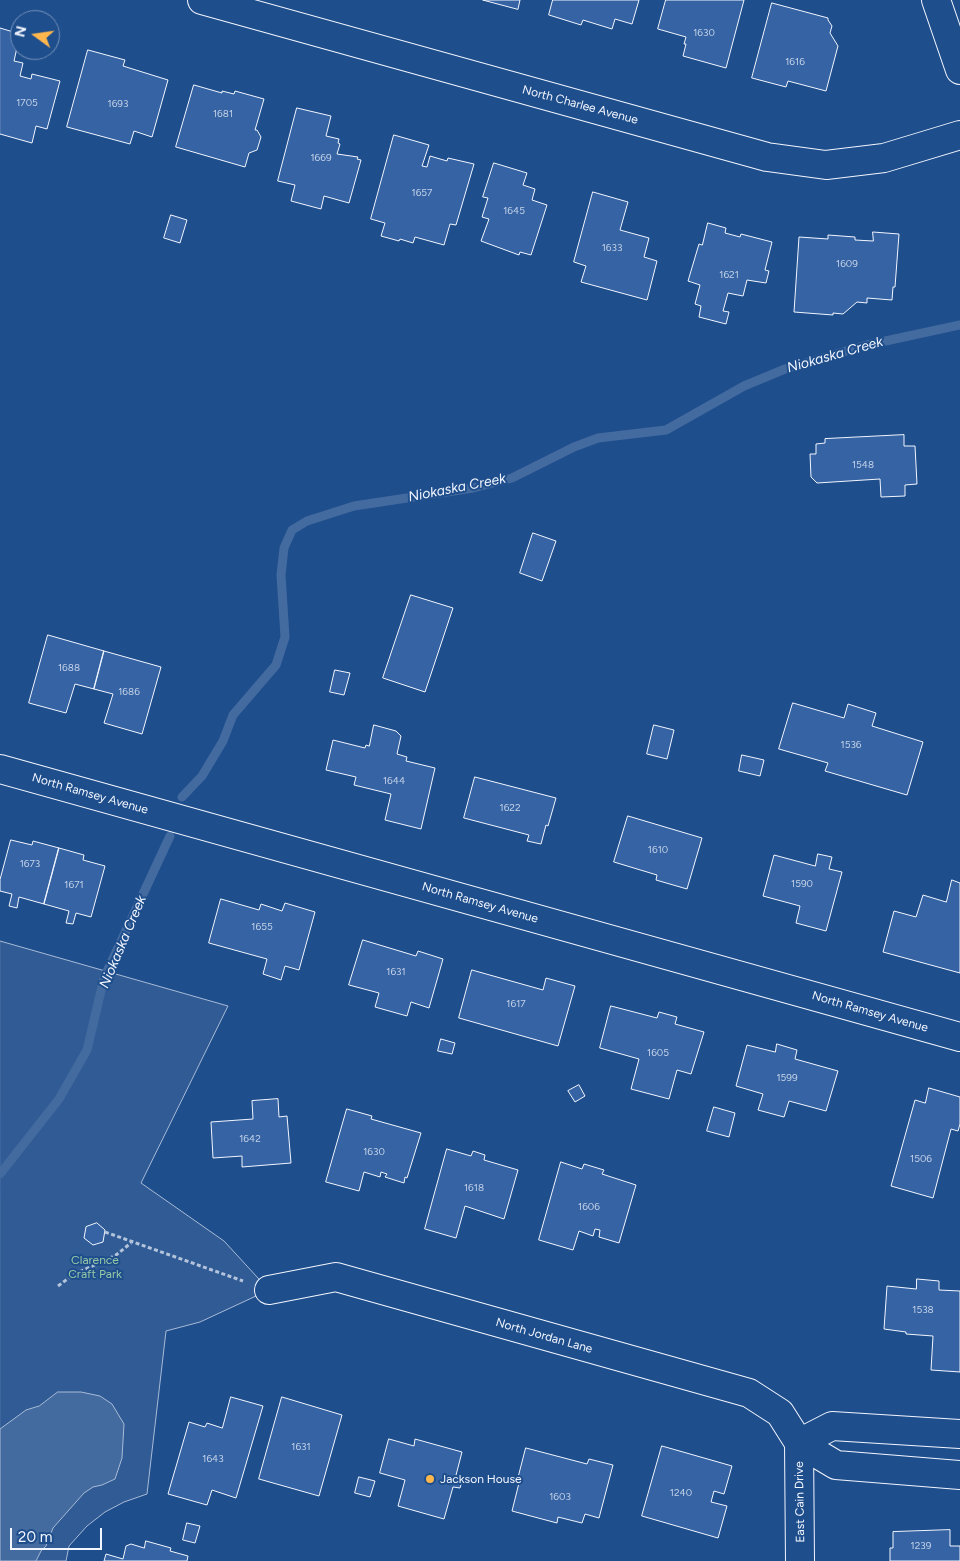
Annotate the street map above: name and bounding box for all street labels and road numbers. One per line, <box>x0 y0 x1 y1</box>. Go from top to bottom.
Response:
street label: North Charlee Avenue <box>521 83 639 127</box>
street label: North Ramsey Avenue <box>30 771 150 817</box>
street label: North Ramsey Avenue <box>420 880 540 926</box>
street label: North Ramsey Avenue <box>810 989 930 1035</box>
street label: North Jordan Lane <box>494 1315 594 1357</box>
street label: East Cain Drive <box>792 1461 808 1543</box>

